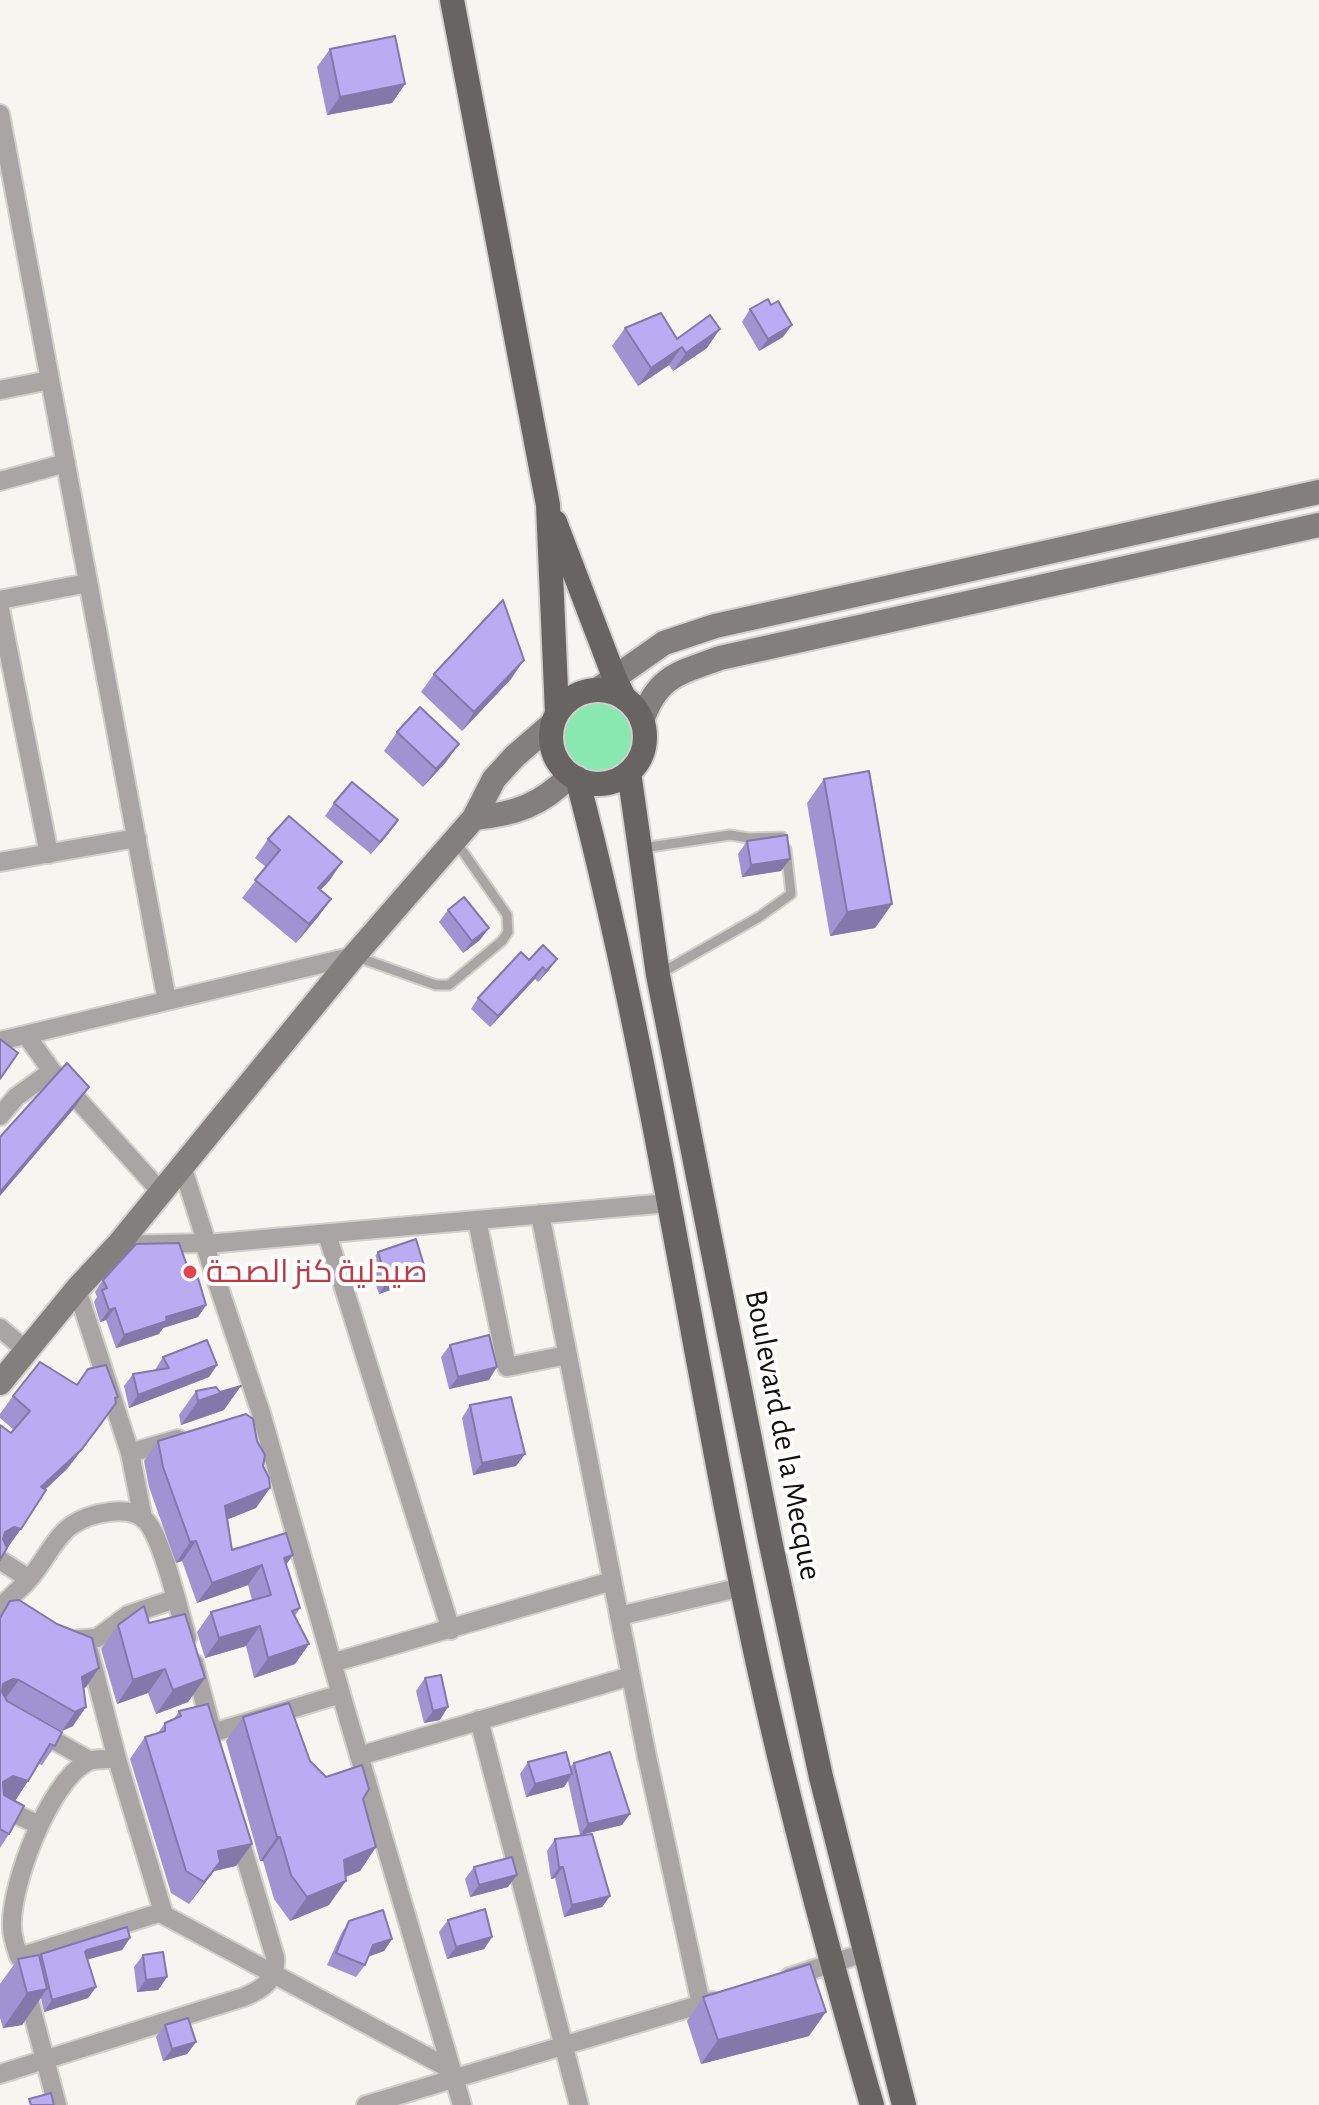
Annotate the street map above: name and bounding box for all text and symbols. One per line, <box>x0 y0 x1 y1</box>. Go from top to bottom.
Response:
place label: صيدلية كنز الصحة <box>206 1253 428 1291</box>
marker: صيدلية كنز الصحة <box>181 1263 199 1281</box>
street label: Boulevard de la Mecque <box>736 1287 830 1583</box>

